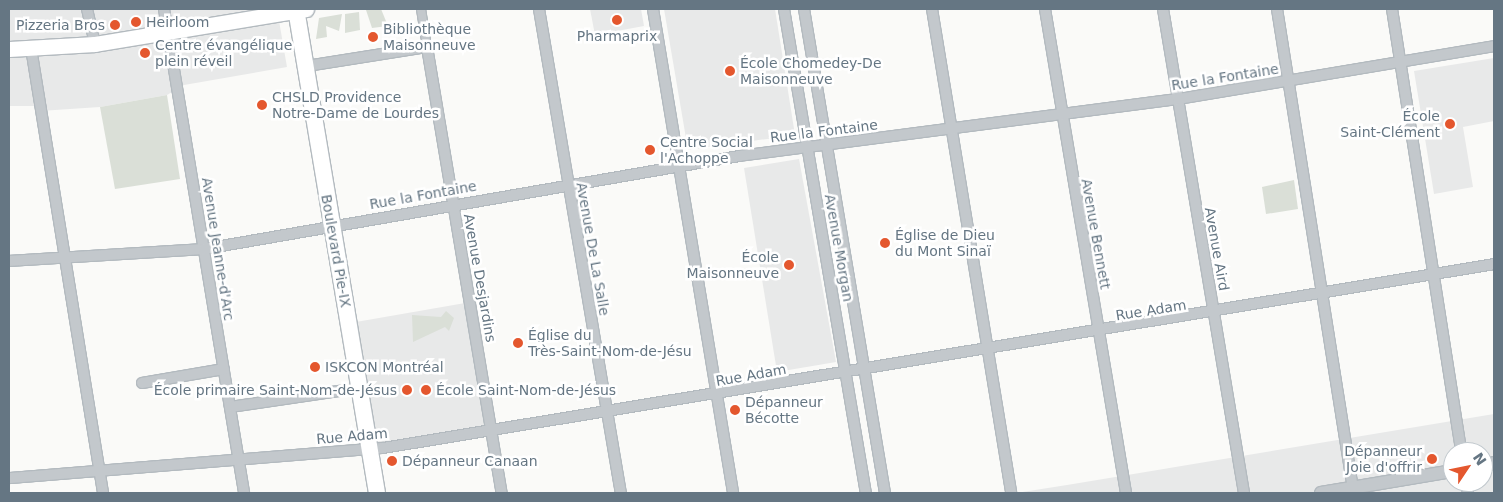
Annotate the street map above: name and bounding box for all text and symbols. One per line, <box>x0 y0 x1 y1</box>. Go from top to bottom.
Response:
place label: Heirloom <box>146 14 209 30</box>
marker: Pharmaprix <box>611 14 623 26</box>
marker: Heirloom <box>130 16 142 28</box>
place label: Pizzeria Bros <box>16 17 105 33</box>
marker: Pizzeria Bros <box>109 19 121 31</box>
place label: Bibliothèque Maisonneuve <box>383 21 476 54</box>
place label: Pharmaprix <box>577 28 657 44</box>
marker: Bibliothèque Maisonneuve <box>367 31 379 43</box>
place label: Centre évangélique plein réveil <box>155 37 292 70</box>
marker: Centre évangélique plein réveil <box>139 47 151 59</box>
place label: École Chomedey-De Maisonneuve <box>740 55 882 88</box>
street label: Rue la Fontaine <box>1170 60 1280 94</box>
marker: École Chomedey-De Maisonneuve <box>724 65 736 77</box>
place label: CHSLD Providence Notre-Dame de Lourdes <box>272 89 439 121</box>
marker: CHSLD Providence Notre-Dame de Lourdes <box>256 99 268 111</box>
place label: École Saint-Clément <box>1340 108 1440 140</box>
street label: Rue la Fontaine <box>769 116 879 146</box>
marker: École Saint-Clément <box>1444 118 1456 130</box>
place label: Centre Social l'Achoppe <box>660 134 753 166</box>
marker: Centre Social l'Achoppe <box>644 144 656 156</box>
street label: Avenue Jeanne-d'Arc <box>198 176 238 322</box>
street label: Rue la Fontaine <box>368 177 478 213</box>
street label: Avenue Bennett <box>1078 177 1114 291</box>
street label: Avenue De La Salle <box>573 181 613 317</box>
street label: Boulevard Pie-IX <box>318 193 354 309</box>
street label: Avenue Morgan <box>821 193 857 303</box>
street label: Avenue Aird <box>1201 206 1233 292</box>
street label: Avenue Desjardins <box>460 212 500 344</box>
place label: Église de Dieu du Mont Sinaï <box>895 227 995 260</box>
marker: Église de Dieu du Mont Sinaï <box>879 237 891 249</box>
place label: École Maisonneuve <box>686 249 779 282</box>
marker: École Maisonneuve <box>783 259 795 271</box>
street label: Rue Adam <box>1114 296 1188 324</box>
place label: Église du Très-Saint-Nom-de-Jésu <box>528 327 692 360</box>
marker: Église du Très-Saint-Nom-de-Jésu <box>512 337 524 349</box>
place label: ISKCON Montréal <box>325 359 444 375</box>
marker: ISKCON Montréal <box>309 361 321 373</box>
street label: Rue Adam <box>714 361 788 389</box>
place label: École primaire Saint-Nom-de-Jésus <box>154 382 397 398</box>
place label: École Saint-Nom-de-Jésus <box>436 382 616 398</box>
marker: École primaire Saint-Nom-de-Jésus <box>401 384 413 396</box>
marker: École Saint-Nom-de-Jésus <box>420 384 432 396</box>
place label: Dépanneur Bécotte <box>745 394 823 427</box>
marker: Dépanneur Bécotte <box>729 404 741 416</box>
street label: Rue Adam <box>316 425 388 447</box>
north arrow <box>1443 442 1493 492</box>
place label: Dépanneur Joie d'offrir <box>1344 443 1422 476</box>
text: N <box>1470 450 1490 469</box>
place label: Dépanneur Canaan <box>402 453 538 469</box>
marker: Dépanneur Joie d'offrir <box>1426 453 1438 465</box>
marker: Dépanneur Canaan <box>386 455 398 467</box>

